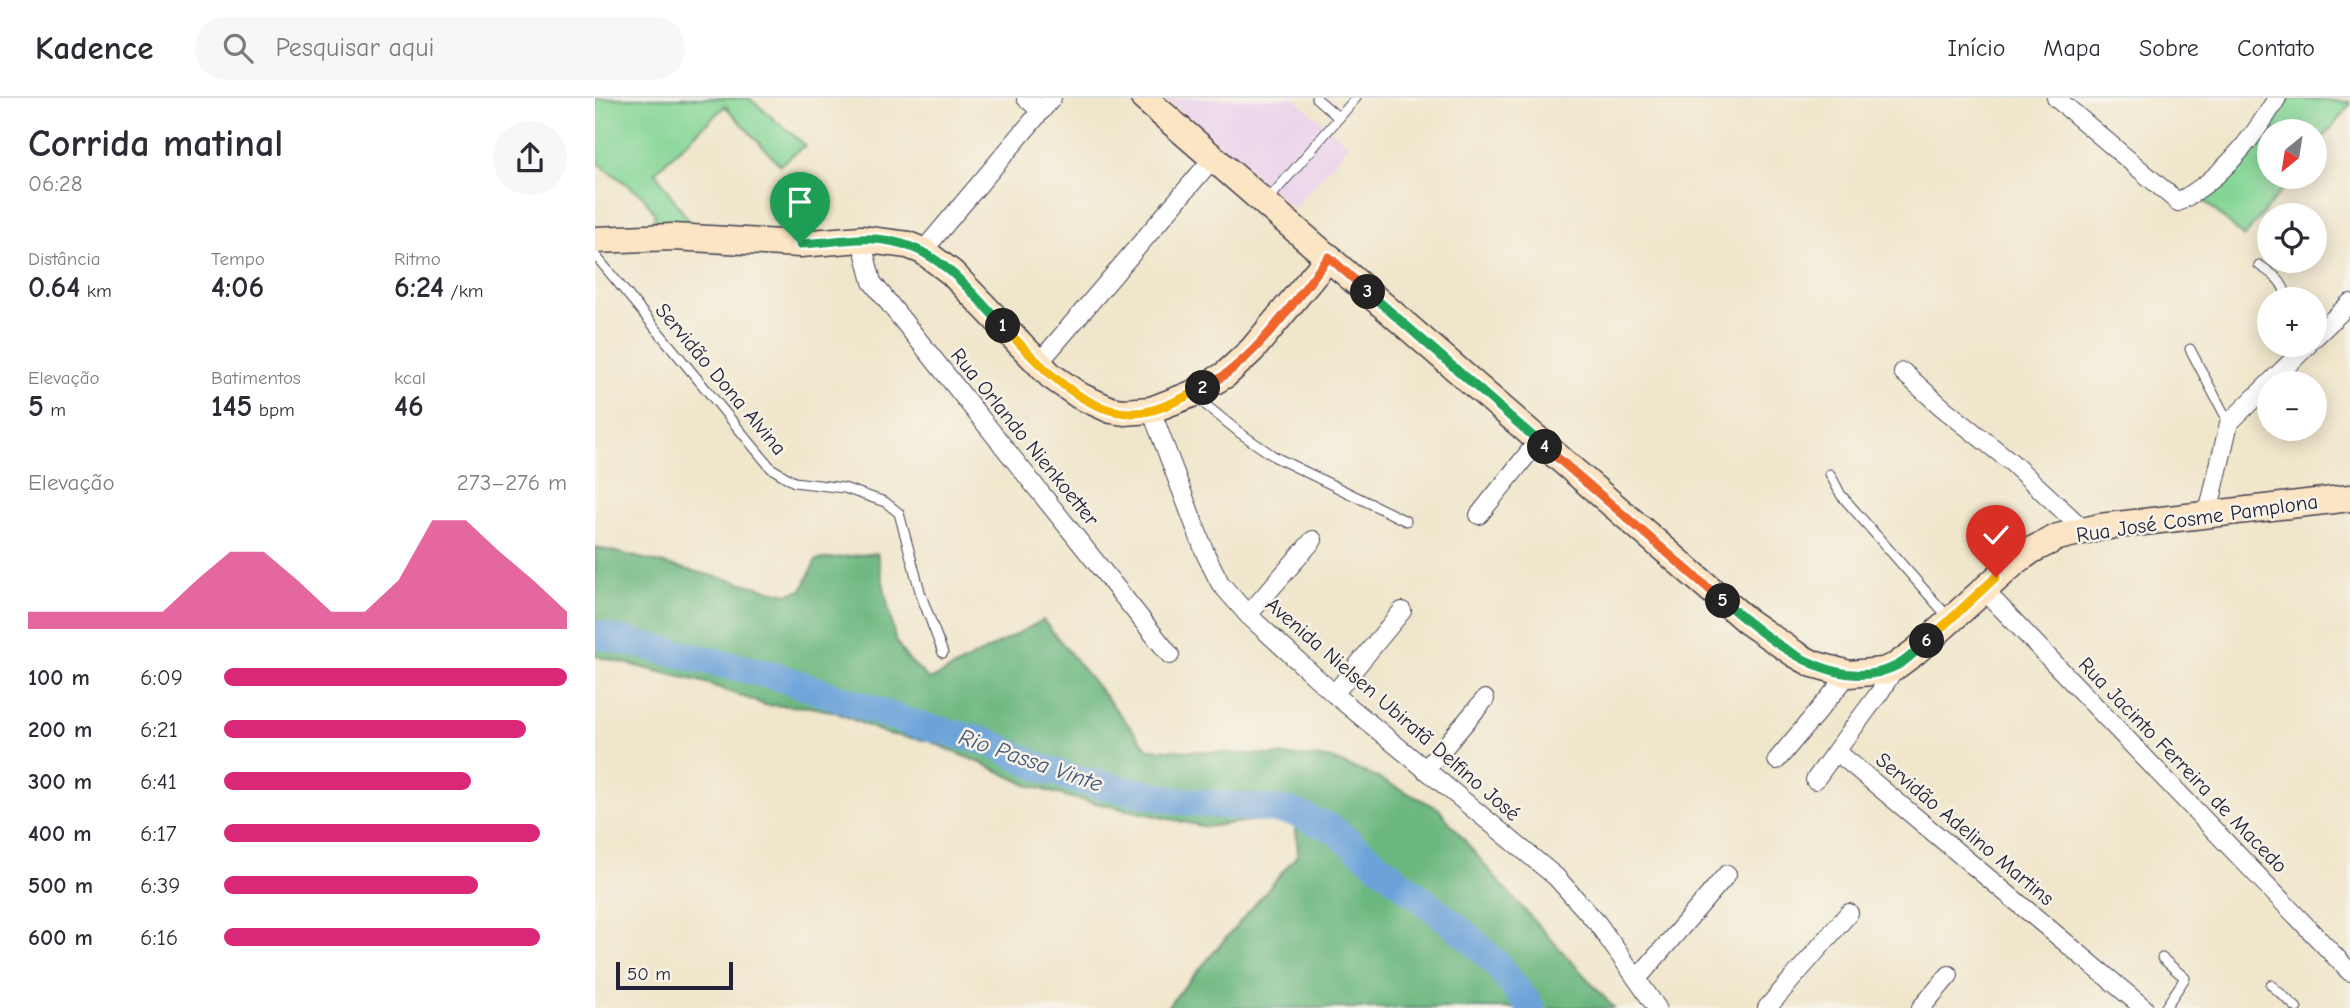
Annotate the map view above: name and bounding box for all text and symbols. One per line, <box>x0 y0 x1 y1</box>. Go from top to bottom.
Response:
search box <box>195 17 685 80</box>
text: Kadence <box>35 29 153 67</box>
icon: search <box>219 29 257 67</box>
text: Pesquisar aqui <box>275 33 434 63</box>
text: Início <box>1947 34 2005 62</box>
text: Mapa <box>2043 34 2101 62</box>
text: Sobre <box>2139 34 2199 62</box>
text: Contato <box>2237 34 2315 62</box>
north arrow <box>2257 119 2327 189</box>
map controls <box>2257 119 2327 441</box>
button: share <box>493 121 567 195</box>
text: Corrida matinal <box>28 122 283 166</box>
text: 06:28 <box>28 170 83 197</box>
pin <box>770 172 830 244</box>
icon: arrive <box>781 183 819 221</box>
button: locate <box>2257 203 2327 273</box>
text: Distância <box>28 248 101 270</box>
text: Tempo <box>211 248 265 270</box>
text: Ritmo <box>394 248 441 270</box>
text: 0.64 <box>28 270 80 305</box>
text: 4:06 <box>211 270 264 305</box>
text: 6:24 <box>394 270 444 305</box>
pin: 3 <box>1351 274 1385 310</box>
text: km <box>80 280 112 302</box>
text: /km <box>444 280 484 302</box>
text: 3 <box>1363 280 1372 302</box>
button: + <box>2257 287 2327 357</box>
street label: Servidão Dona Alvina <box>651 298 791 460</box>
pin: 1 <box>985 308 1021 344</box>
text: 1 <box>999 314 1006 336</box>
street label: Rua Orlando Nienkoetter <box>946 343 1104 531</box>
text: Elevação <box>28 367 100 389</box>
text: Batimentos <box>211 367 301 389</box>
text: kcal <box>394 367 426 389</box>
pin: 2 <box>1185 370 1221 406</box>
button: − <box>2257 371 2327 441</box>
text: 2 <box>1198 376 1207 398</box>
text: 5 <box>28 389 44 424</box>
text: 145 <box>211 389 253 424</box>
text: 46 <box>394 389 424 424</box>
text: m <box>44 399 66 421</box>
text: bpm <box>253 399 295 421</box>
pin: 4 <box>1527 430 1563 464</box>
text: 4 <box>1540 435 1549 457</box>
text: Elevação <box>28 469 115 496</box>
text: 273–276 m <box>457 469 567 496</box>
street label: Rua José Cosme Pamplona <box>2075 489 2319 547</box>
pin <box>1966 505 2026 577</box>
icon: check <box>1977 516 2015 554</box>
pin: 5 <box>1705 584 1741 618</box>
text: 5 <box>1717 589 1728 611</box>
street label: Avenida Nielsen Ubiratã Delfino José <box>1261 592 1525 826</box>
pin: 6 <box>1909 624 1945 658</box>
text: 6 <box>1922 629 1931 651</box>
street label: Rua Jacinto Ferreira de Macedo <box>2074 652 2292 878</box>
text: 100 m <box>28 664 90 691</box>
text: 6:09 <box>140 664 183 691</box>
text: 200 m <box>28 716 92 743</box>
text: 6:21 <box>140 716 178 743</box>
water label: Rio Passa Vinte <box>955 723 1107 798</box>
street label: Servidão Adelino Martins <box>1871 748 2059 910</box>
text: 300 m <box>28 768 92 795</box>
text: 6:41 <box>140 768 177 795</box>
text: 400 m <box>28 820 92 847</box>
text: 6:17 <box>140 820 177 847</box>
text: 500 m <box>28 872 93 899</box>
text: 6:39 <box>140 872 180 899</box>
text: 600 m <box>28 924 93 951</box>
text: 6:16 <box>140 924 178 951</box>
scale bar <box>616 959 733 991</box>
text: 50 m <box>627 963 671 985</box>

